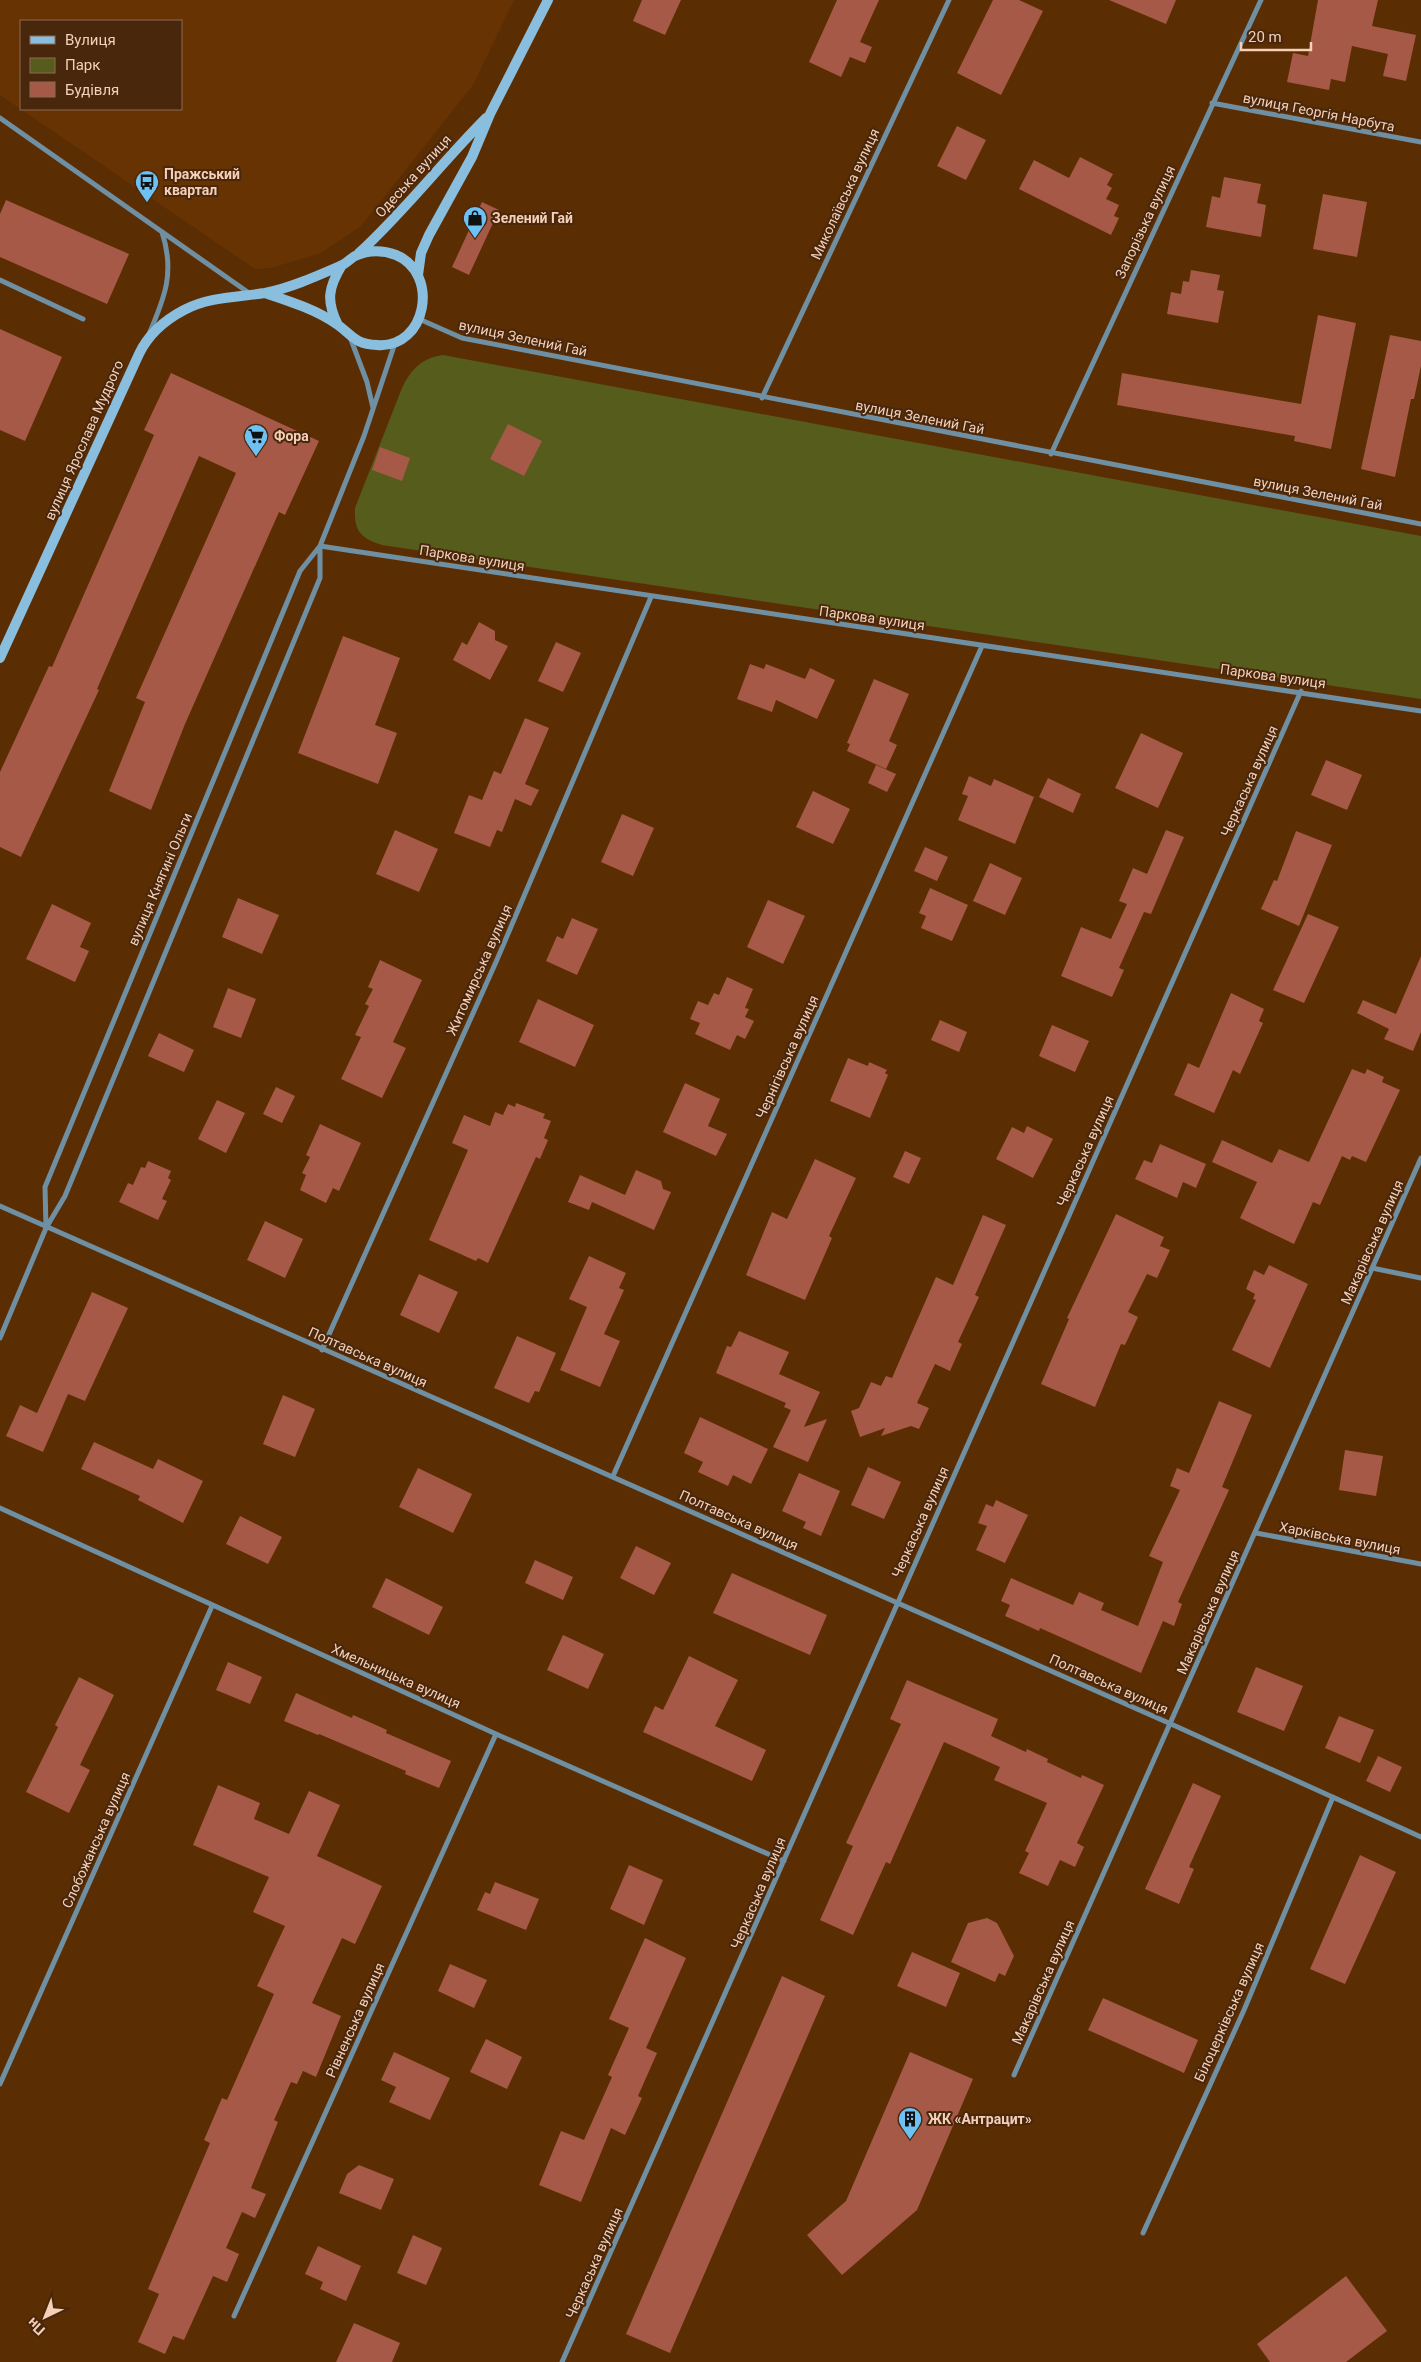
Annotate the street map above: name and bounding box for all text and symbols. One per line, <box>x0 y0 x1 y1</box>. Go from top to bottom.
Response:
legend <box>20 20 182 110</box>
scale bar <box>1241 20 1311 52</box>
text: 20 m <box>1248 28 1282 46</box>
text: Вулиця <box>65 31 116 49</box>
text: Парк <box>65 56 100 74</box>
text: Будівля <box>65 81 119 99</box>
street label: вулиця Георгія Нарбута <box>1242 89 1396 135</box>
street label: Миколаївська вулиця <box>808 126 882 262</box>
street label: Одеська вулиця <box>372 131 454 221</box>
street label: Запорізька вулиця <box>1112 163 1178 281</box>
place label: Пражський квартал <box>164 166 240 198</box>
bus stop icon: Пражський квартал <box>134 169 160 203</box>
shop icon: Зелений Гай <box>462 205 488 239</box>
place label: Зелений Гай <box>492 210 573 226</box>
street label: вулиця Зелений Гай <box>457 317 589 359</box>
street label: вулиця Ярослава Мудрого <box>41 358 127 522</box>
street label: вулиця Зелений Гай <box>854 397 986 437</box>
supermarket icon: Фора <box>243 423 269 457</box>
place label: Фора <box>274 428 309 444</box>
street label: вулиця Зелений Гай <box>1252 473 1384 513</box>
street label: Паркова вулиця <box>418 542 526 574</box>
street label: Паркова вулиця <box>818 603 926 633</box>
street label: Паркова вулиця <box>1219 661 1327 691</box>
street label: Черкаська вулиця <box>1217 723 1281 839</box>
street label: вулиця Княгині Ольги <box>125 810 195 948</box>
street label: Житомирська вулиця <box>443 902 515 1038</box>
street label: Чернігівська вулиця <box>752 993 822 1121</box>
street label: Черкаська вулиця <box>1053 1093 1117 1209</box>
street label: Макарівська вулиця <box>1337 1177 1407 1307</box>
street label: Полтавська вулиця <box>306 1324 430 1390</box>
street label: Черкаська вулиця <box>888 1464 952 1580</box>
street label: Полтавська вулиця <box>677 1487 801 1553</box>
street label: Харківська вулиця <box>1278 1518 1402 1558</box>
street label: Макарівська вулиця <box>1173 1547 1243 1677</box>
street label: Хмельницька вулиця <box>329 1640 463 1712</box>
street label: Полтавська вулиця <box>1047 1651 1171 1717</box>
street label: Слобожанська вулиця <box>59 1769 133 1911</box>
street label: Черкаська вулиця <box>727 1835 789 1951</box>
street label: Макарівська вулиця <box>1008 1917 1078 2047</box>
street label: Білоцерківська вулиця <box>1191 1940 1267 2084</box>
street label: Рівненська вулиця <box>322 1960 388 2080</box>
building icon: ЖК «Антрацит» <box>897 2106 923 2140</box>
place label: ЖК «Антрацит» <box>928 2111 1032 2127</box>
street label: Черкаська вулиця <box>562 2205 626 2321</box>
north arrow <box>20 2292 70 2342</box>
text: Пн <box>24 2315 48 2338</box>

